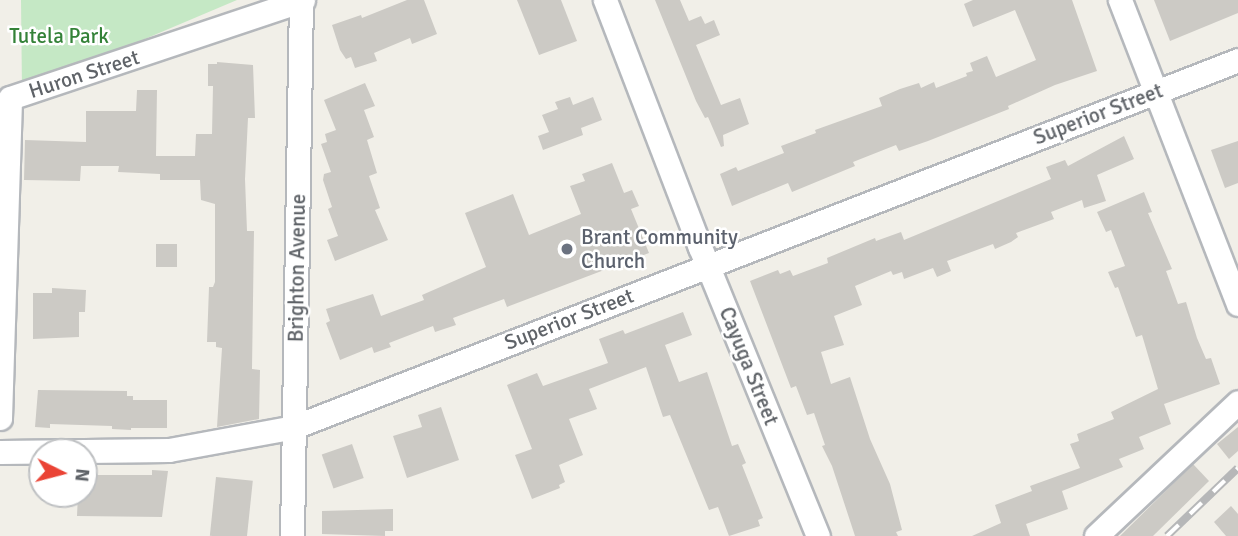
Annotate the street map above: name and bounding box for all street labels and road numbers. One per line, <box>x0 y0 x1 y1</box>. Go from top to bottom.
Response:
street label: Huron Street <box>26 44 142 104</box>
street label: Superior Street <box>1030 78 1166 150</box>
street label: Brighton Avenue <box>283 194 311 342</box>
street label: Superior Street <box>501 283 637 355</box>
street label: Cayuga Street <box>714 303 784 429</box>

